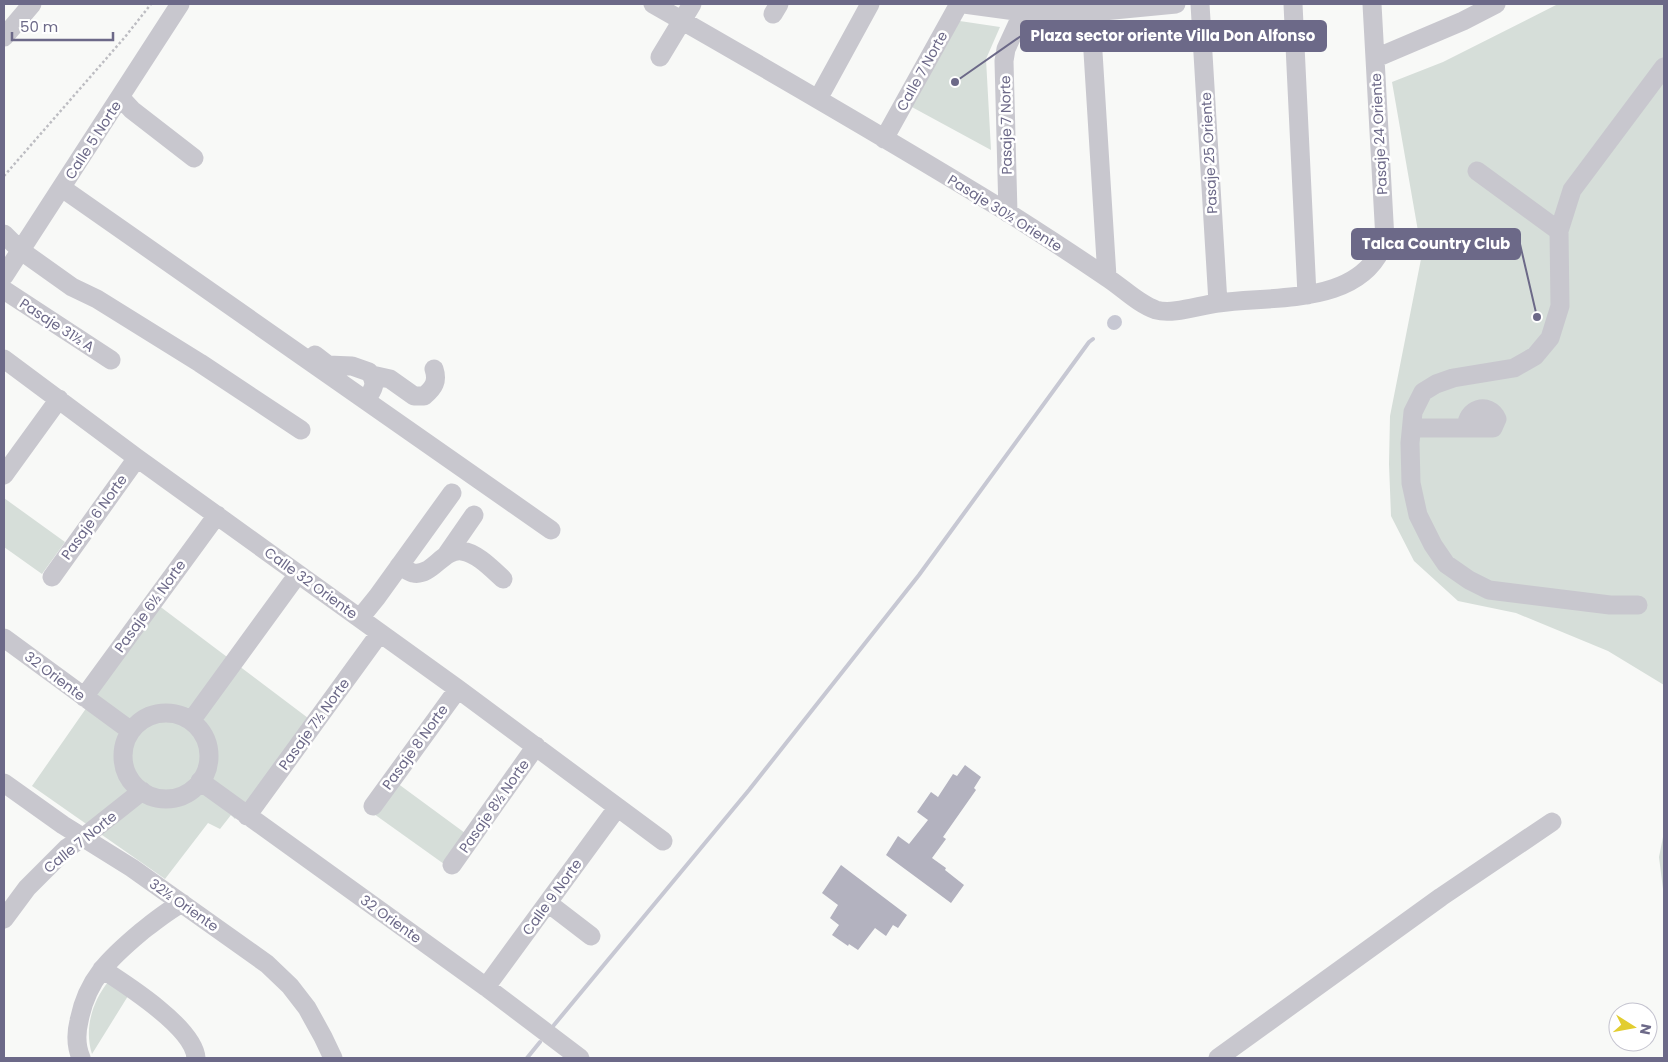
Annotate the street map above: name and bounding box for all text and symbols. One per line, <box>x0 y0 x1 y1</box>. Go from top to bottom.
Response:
scale bar <box>12 10 114 42</box>
text: 50 m <box>20 16 58 37</box>
callout: Plaza sector oriente Villa Don Alfonso <box>1021 21 1326 51</box>
text: Plaza sector oriente Villa Don Alfonso <box>1031 25 1316 46</box>
street label: Calle 7 Norte <box>892 27 952 115</box>
street label: Pasaje 24 Oriente <box>1366 72 1392 195</box>
street label: Pasaje 7 Norte <box>995 75 1017 175</box>
street label: Pasaje 25 Oriente <box>1196 91 1222 214</box>
street label: Calle 5 Norte <box>60 97 126 183</box>
street label: Pasaje 30½ Oriente <box>944 170 1066 257</box>
callout: Talca Country Club <box>1352 229 1520 259</box>
text: Talca Country Club <box>1362 233 1510 254</box>
street label: Pasaje 31½ A <box>16 293 98 357</box>
street label: Pasaje 6 Norte <box>56 470 132 564</box>
street label: Calle 32 Oriente <box>260 542 362 624</box>
street label: Pasaje 6½ Norte <box>110 555 191 656</box>
street label: 32 Oriente <box>21 647 90 706</box>
street label: Pasaje 7½ Norte <box>274 674 354 774</box>
street label: Pasaje 8 Norte <box>377 700 453 794</box>
street label: Pasaje 8½ Norte <box>454 755 534 857</box>
street label: Calle 7 Norte <box>39 806 121 878</box>
street label: Calle 9 Norte <box>517 854 587 939</box>
street label: 32½ Oriente <box>145 874 223 936</box>
street label: 32 Oriente <box>356 890 426 948</box>
north arrow <box>1608 1002 1658 1052</box>
text: N <box>1635 1022 1657 1037</box>

